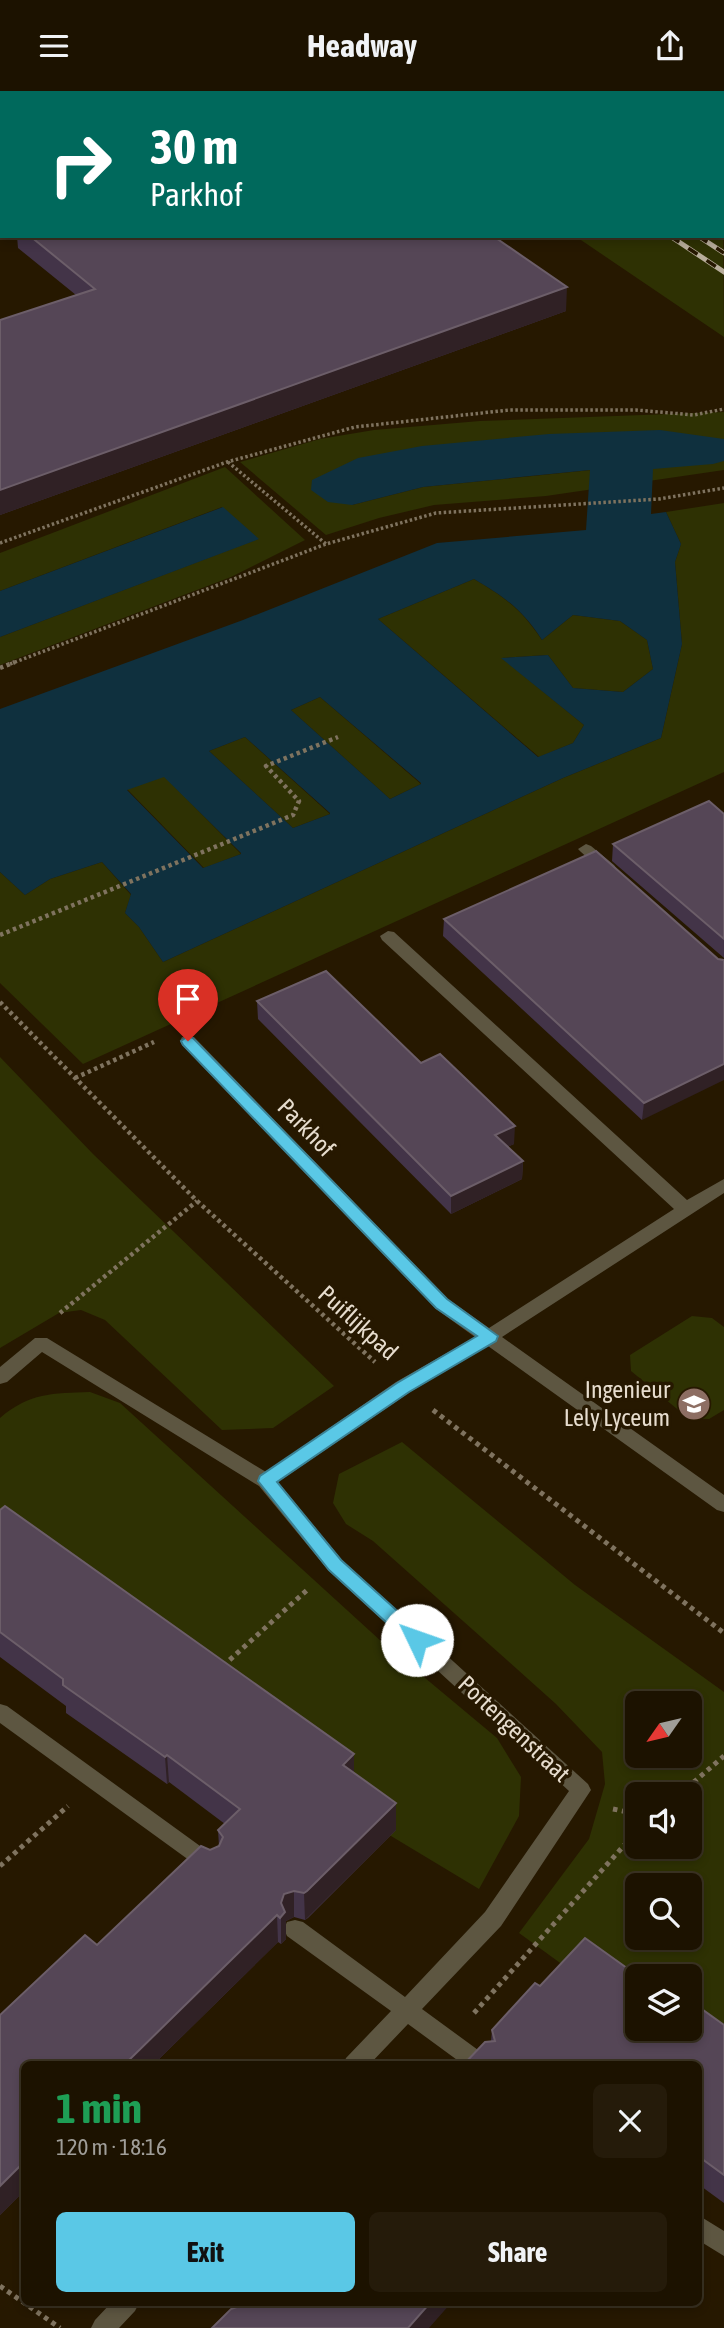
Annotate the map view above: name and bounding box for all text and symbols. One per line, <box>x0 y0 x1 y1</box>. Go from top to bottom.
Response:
icon: menu <box>35 27 73 65</box>
text: Headway <box>307 27 417 64</box>
icon: share <box>651 27 689 65</box>
text: 30 m <box>150 118 238 174</box>
icon: right <box>35 119 126 210</box>
text: Parkhof <box>150 176 243 213</box>
pin <box>158 969 218 1041</box>
icon: arrive <box>169 980 207 1018</box>
street label: Parkhof <box>272 1093 341 1162</box>
street label: Puiflijkpad <box>313 1280 404 1365</box>
place label: Ingenieur Lely Lyceum <box>564 1376 671 1431</box>
school or university icon: Ingenieur Lely Lyceum <box>675 1385 713 1423</box>
position arrow <box>380 1603 454 1677</box>
street label: Portengenstraat <box>453 1670 576 1787</box>
north arrow <box>625 1691 702 1767</box>
map controls <box>625 1691 702 2041</box>
button: sound <box>625 1782 702 1859</box>
button: search <box>625 1873 702 1950</box>
button: layers <box>625 1964 702 2041</box>
text: 1 min <box>56 2084 142 2132</box>
button: close <box>593 2084 667 2158</box>
text: 120 m · 18:16 <box>56 2134 167 2160</box>
button: Exit <box>56 2212 355 2292</box>
button: Share <box>369 2212 667 2292</box>

